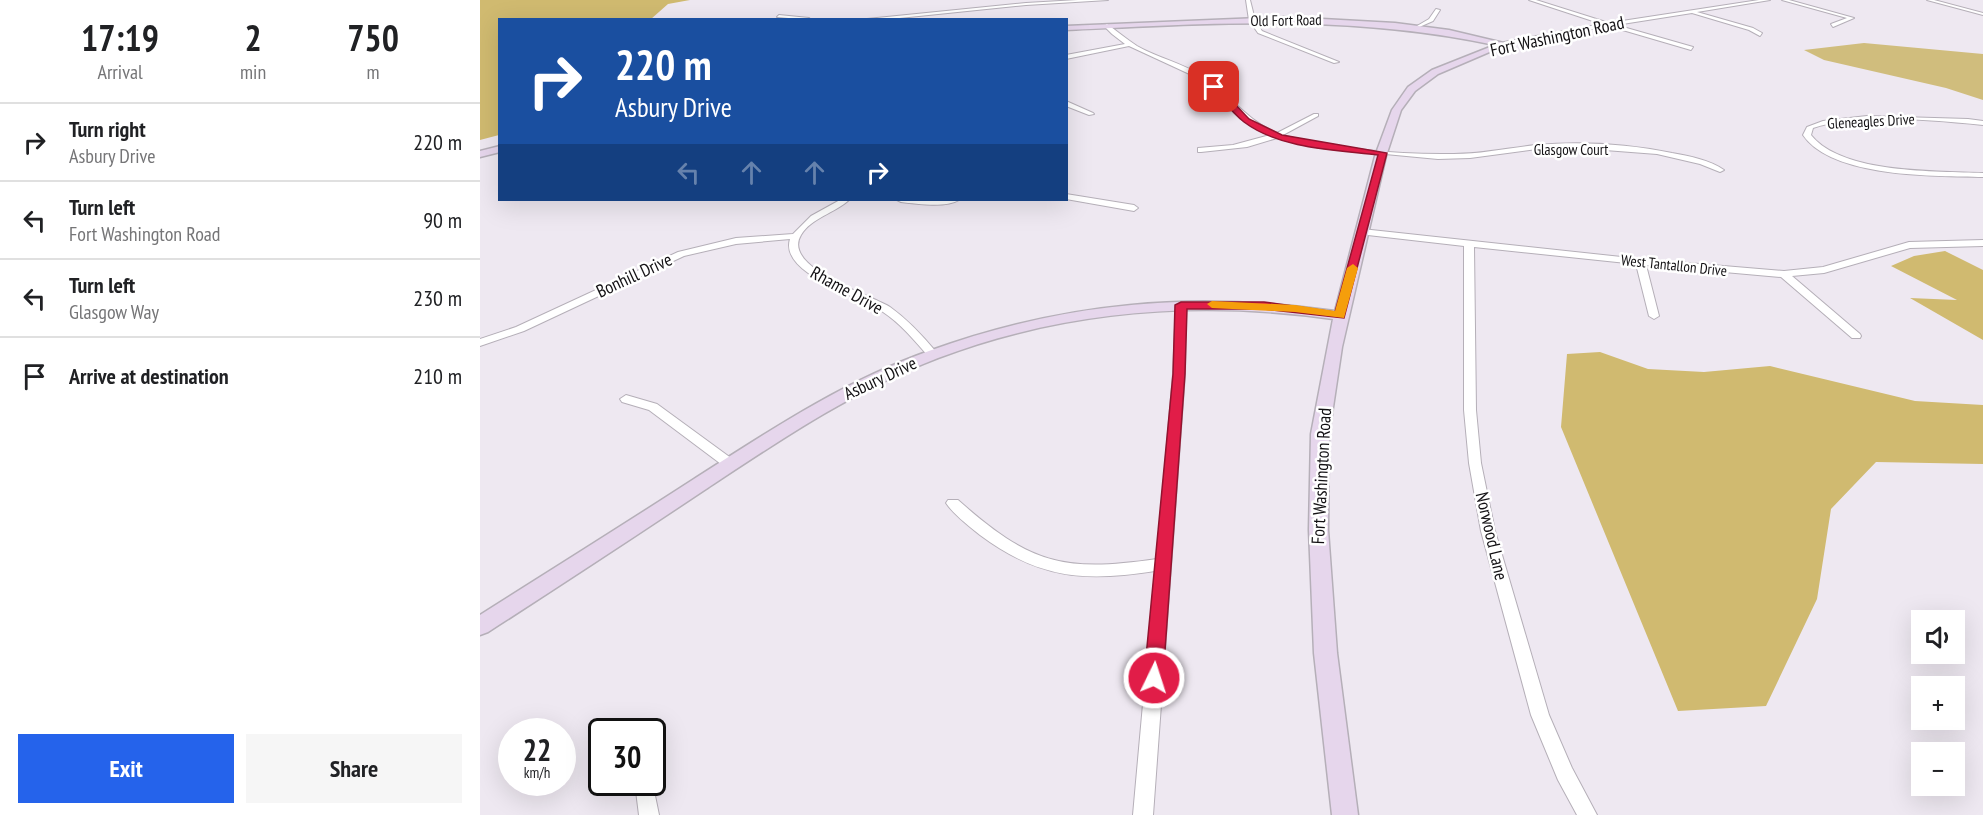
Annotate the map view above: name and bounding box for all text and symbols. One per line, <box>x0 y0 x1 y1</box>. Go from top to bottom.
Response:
street label: Old Fort Road <box>1250 10 1322 30</box>
street label: Fort Washington Road <box>1488 11 1626 61</box>
text: 17:19 <box>81 14 159 61</box>
text: 2 <box>244 14 262 61</box>
text: 750 <box>347 14 399 61</box>
text: 220 m <box>615 37 712 92</box>
icon: right <box>516 42 594 120</box>
text: Arrival <box>97 59 143 85</box>
text: min <box>240 59 266 85</box>
text: m <box>367 59 380 85</box>
pin <box>1188 61 1239 112</box>
icon: arrive <box>1197 70 1230 103</box>
text: Asbury Drive <box>615 90 732 124</box>
street label: Gleneagles Drive <box>1827 109 1915 133</box>
text: Turn right <box>69 115 146 143</box>
icon: right <box>18 126 51 159</box>
text: 220 m <box>413 128 462 156</box>
street label: Glasgow Court <box>1534 140 1608 159</box>
text: Asbury Drive <box>69 143 156 169</box>
icon: left <box>672 156 705 189</box>
icon: ahead <box>735 156 768 189</box>
icon: ahead <box>798 156 831 189</box>
icon: right <box>861 156 894 189</box>
text: Turn left <box>69 193 135 221</box>
icon: left <box>18 204 51 237</box>
text: 90 m <box>423 206 462 234</box>
text: Fort Washington Road <box>69 221 220 247</box>
street label: Bonhill Drive <box>592 247 676 303</box>
street label: West Tantallon Drive <box>1620 250 1728 280</box>
street label: Rhame Drive <box>807 261 887 319</box>
text: Turn left <box>69 271 135 299</box>
icon: left <box>18 282 51 315</box>
text: 230 m <box>413 284 462 312</box>
text: Glasgow Way <box>69 299 159 325</box>
street label: Asbury Drive <box>840 351 920 405</box>
icon: arrive <box>18 360 51 393</box>
text: Arrive at destination <box>69 362 229 390</box>
text: 210 m <box>413 362 462 390</box>
street label: Fort Washington Road <box>1306 407 1336 545</box>
street label: Norwood Lane <box>1471 490 1513 582</box>
map controls <box>1911 610 1965 796</box>
button: sound <box>1911 610 1965 664</box>
position arrow <box>1122 646 1186 710</box>
button: + <box>1911 676 1965 730</box>
speed limit sign: 30 <box>588 718 666 796</box>
text: 22 <box>523 730 551 769</box>
button: Exit <box>18 734 234 803</box>
button: Share <box>246 734 462 803</box>
button: − <box>1911 742 1965 796</box>
text: km/h <box>524 763 550 782</box>

